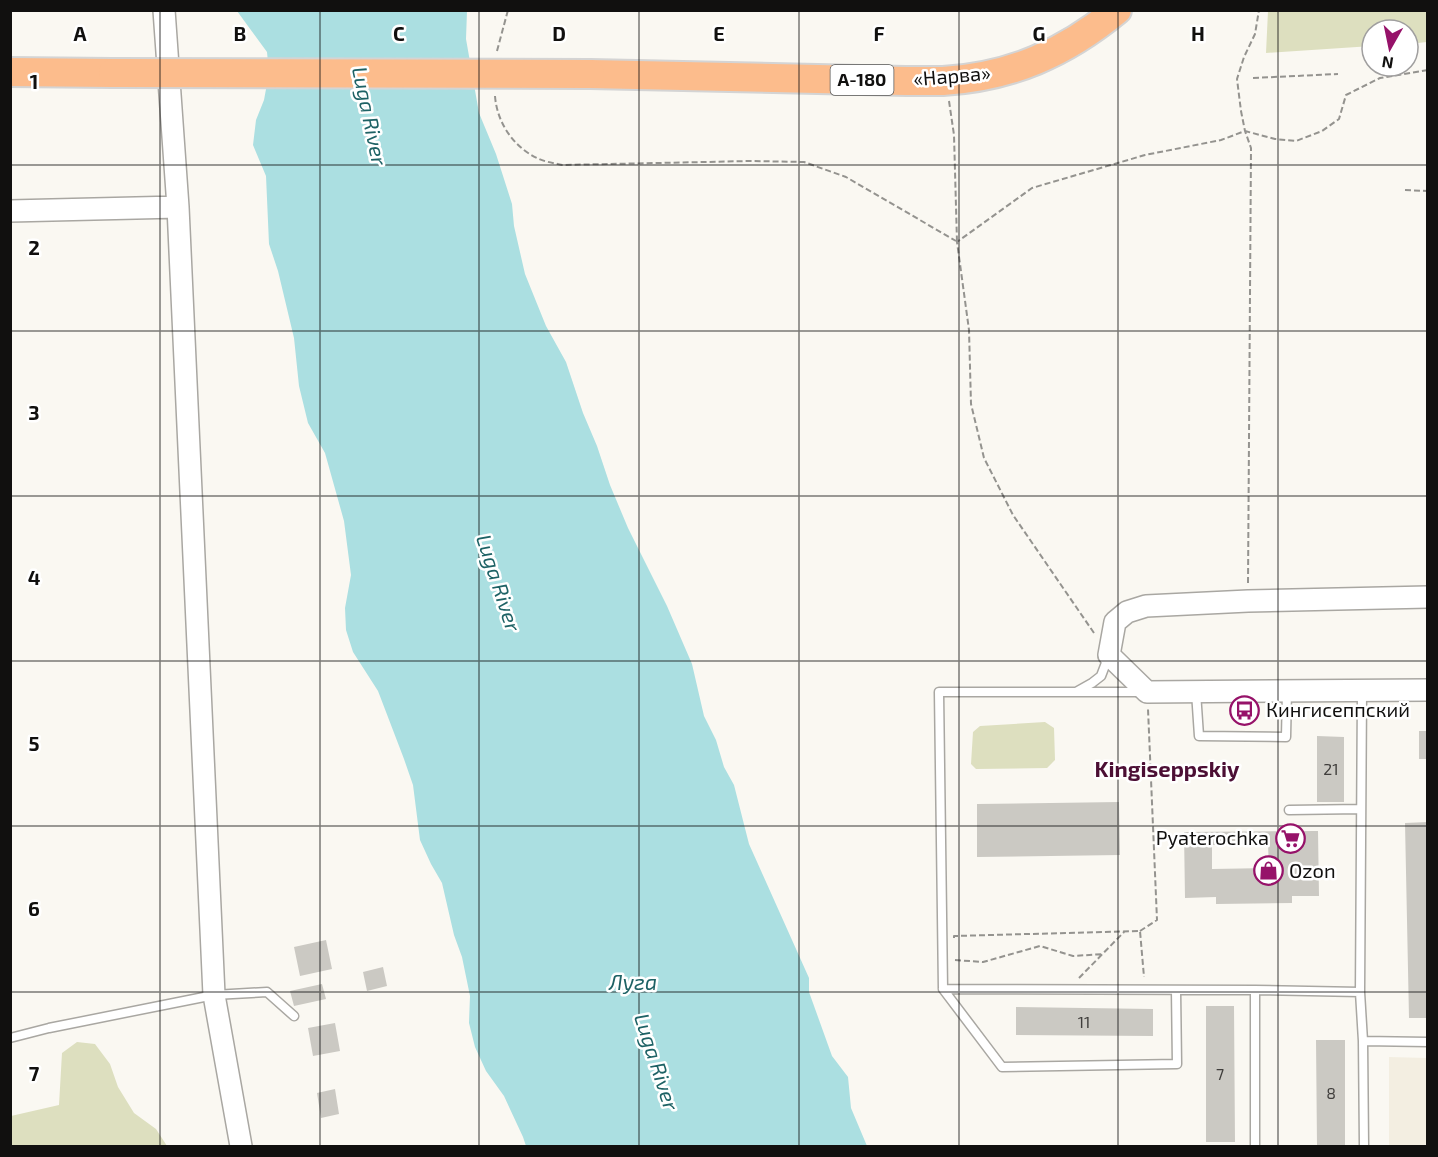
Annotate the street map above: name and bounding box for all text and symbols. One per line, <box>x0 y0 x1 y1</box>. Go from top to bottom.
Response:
north arrow <box>1360 18 1420 78</box>
text: A <box>73 21 87 45</box>
text: B <box>234 21 246 45</box>
text: C <box>393 21 405 45</box>
text: D <box>552 21 566 45</box>
text: E <box>713 21 725 45</box>
text: F <box>873 21 885 45</box>
text: G <box>1033 21 1045 45</box>
text: H <box>1191 21 1205 45</box>
text: N <box>1380 53 1395 74</box>
street label: «Нарва» <box>912 60 992 90</box>
water label: Luga River <box>348 64 393 168</box>
road number: А-180 <box>830 65 894 95</box>
text: 1 <box>30 69 38 93</box>
text: 2 <box>28 235 40 259</box>
text: 3 <box>28 400 40 424</box>
water label: Luga River <box>472 531 527 635</box>
text: 4 <box>28 565 41 589</box>
bus stop icon: Кингисеппский <box>1229 694 1261 726</box>
place label: Кингисеппский <box>1266 697 1410 721</box>
text: 5 <box>28 731 40 755</box>
district label: Kingiseppskiy <box>1094 755 1240 782</box>
house number: 21 <box>1323 759 1339 778</box>
supermarket icon: Pyaterochka <box>1274 822 1306 854</box>
place label: Pyaterochka <box>1156 825 1269 849</box>
shop icon: Ozon <box>1252 855 1284 887</box>
place label: Ozon <box>1289 858 1336 882</box>
text: 6 <box>28 896 40 920</box>
water label: Луга <box>608 969 657 994</box>
water label: Luga River <box>630 1010 685 1114</box>
house number: 11 <box>1078 1012 1090 1031</box>
text: 7 <box>29 1061 40 1085</box>
house number: 7 <box>1216 1064 1224 1083</box>
house number: 8 <box>1326 1083 1336 1102</box>

